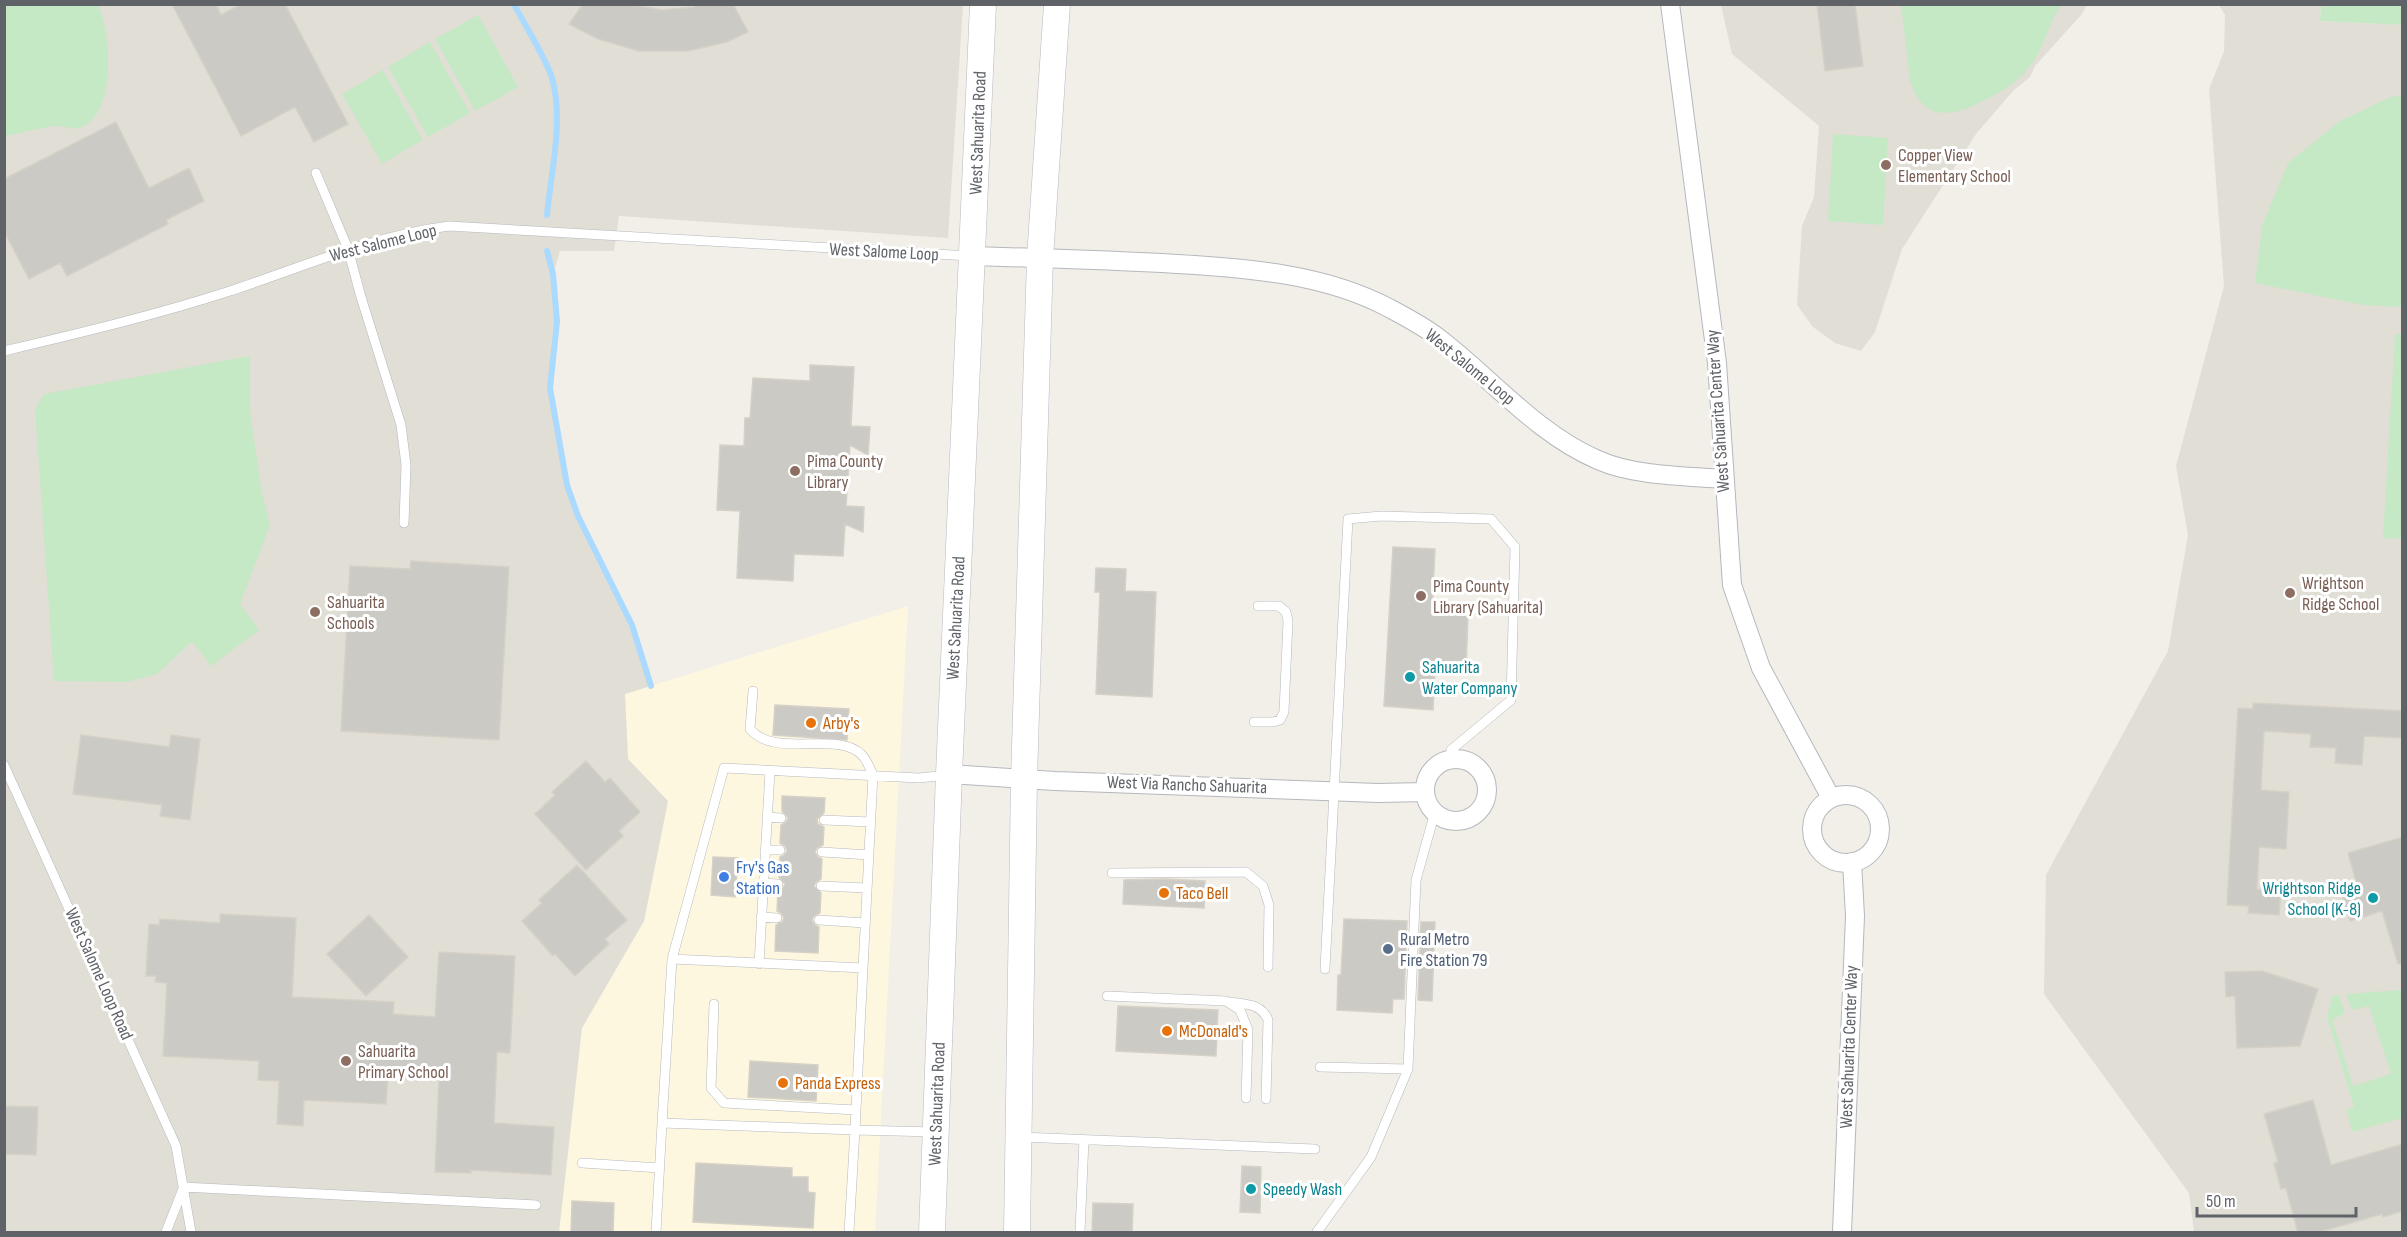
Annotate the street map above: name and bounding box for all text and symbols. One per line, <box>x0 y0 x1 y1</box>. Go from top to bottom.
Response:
street label: West Sahuarita Road <box>965 71 991 195</box>
place label: Copper View Elementary School <box>1898 145 2011 187</box>
marker: Copper View Elementary School <box>1879 158 1893 172</box>
street label: West Salome Loop <box>327 220 439 266</box>
street label: West Salome Loop <box>829 239 939 265</box>
street label: West Salome Loop <box>1421 324 1519 410</box>
street label: West Sahuarita Center Way <box>1702 329 1734 493</box>
place label: Pima County Library <box>807 451 883 493</box>
marker: Pima County Library <box>788 464 802 478</box>
street label: West Sahuarita Road <box>942 556 970 680</box>
place label: Wrightson Ridge School <box>2302 573 2379 615</box>
place label: Pima County Library (Sahuarita) <box>1433 576 1543 618</box>
marker: Wrightson Ridge School <box>2283 586 2297 600</box>
marker: Pima County Library (Sahuarita) <box>1414 589 1428 603</box>
place label: Sahuarita Schools <box>327 592 385 634</box>
marker: Sahuarita Schools <box>308 605 322 619</box>
place label: Sahuarita Water Company <box>1422 657 1517 699</box>
marker: Sahuarita Water Company <box>1403 670 1417 684</box>
place label: Arby's <box>822 713 860 734</box>
marker: Arby's <box>804 716 818 730</box>
street label: West Via Rancho Sahuarita <box>1107 772 1268 798</box>
place label: Fry's Gas Station <box>736 857 790 899</box>
marker: Fry's Gas Station <box>717 870 731 884</box>
place label: Wrightson Ridge School (K-8) <box>2263 878 2361 920</box>
place label: Taco Bell <box>1176 883 1228 904</box>
marker: Taco Bell <box>1157 886 1171 900</box>
marker: Wrightson Ridge School (K-8) <box>2366 891 2380 905</box>
street label: West Salome Loop Road <box>60 905 138 1043</box>
place label: Rural Metro Fire Station 79 <box>1400 929 1488 971</box>
marker: Rural Metro Fire Station 79 <box>1381 942 1395 956</box>
street label: West Sahuarita Center Way <box>1836 965 1862 1129</box>
place label: McDonald's <box>1179 1021 1248 1042</box>
marker: McDonald's <box>1160 1024 1174 1038</box>
place label: Sahuarita Primary School <box>358 1041 449 1083</box>
street label: West Sahuarita Road <box>924 1042 950 1166</box>
marker: Sahuarita Primary School <box>339 1054 353 1068</box>
place label: Panda Express <box>795 1073 881 1094</box>
marker: Panda Express <box>776 1076 790 1090</box>
place label: Speedy Wash <box>1263 1179 1342 1200</box>
scale bar <box>2197 1180 2356 1218</box>
marker: Speedy Wash <box>1244 1182 1258 1196</box>
text: 50 m <box>2206 1191 2236 1212</box>

